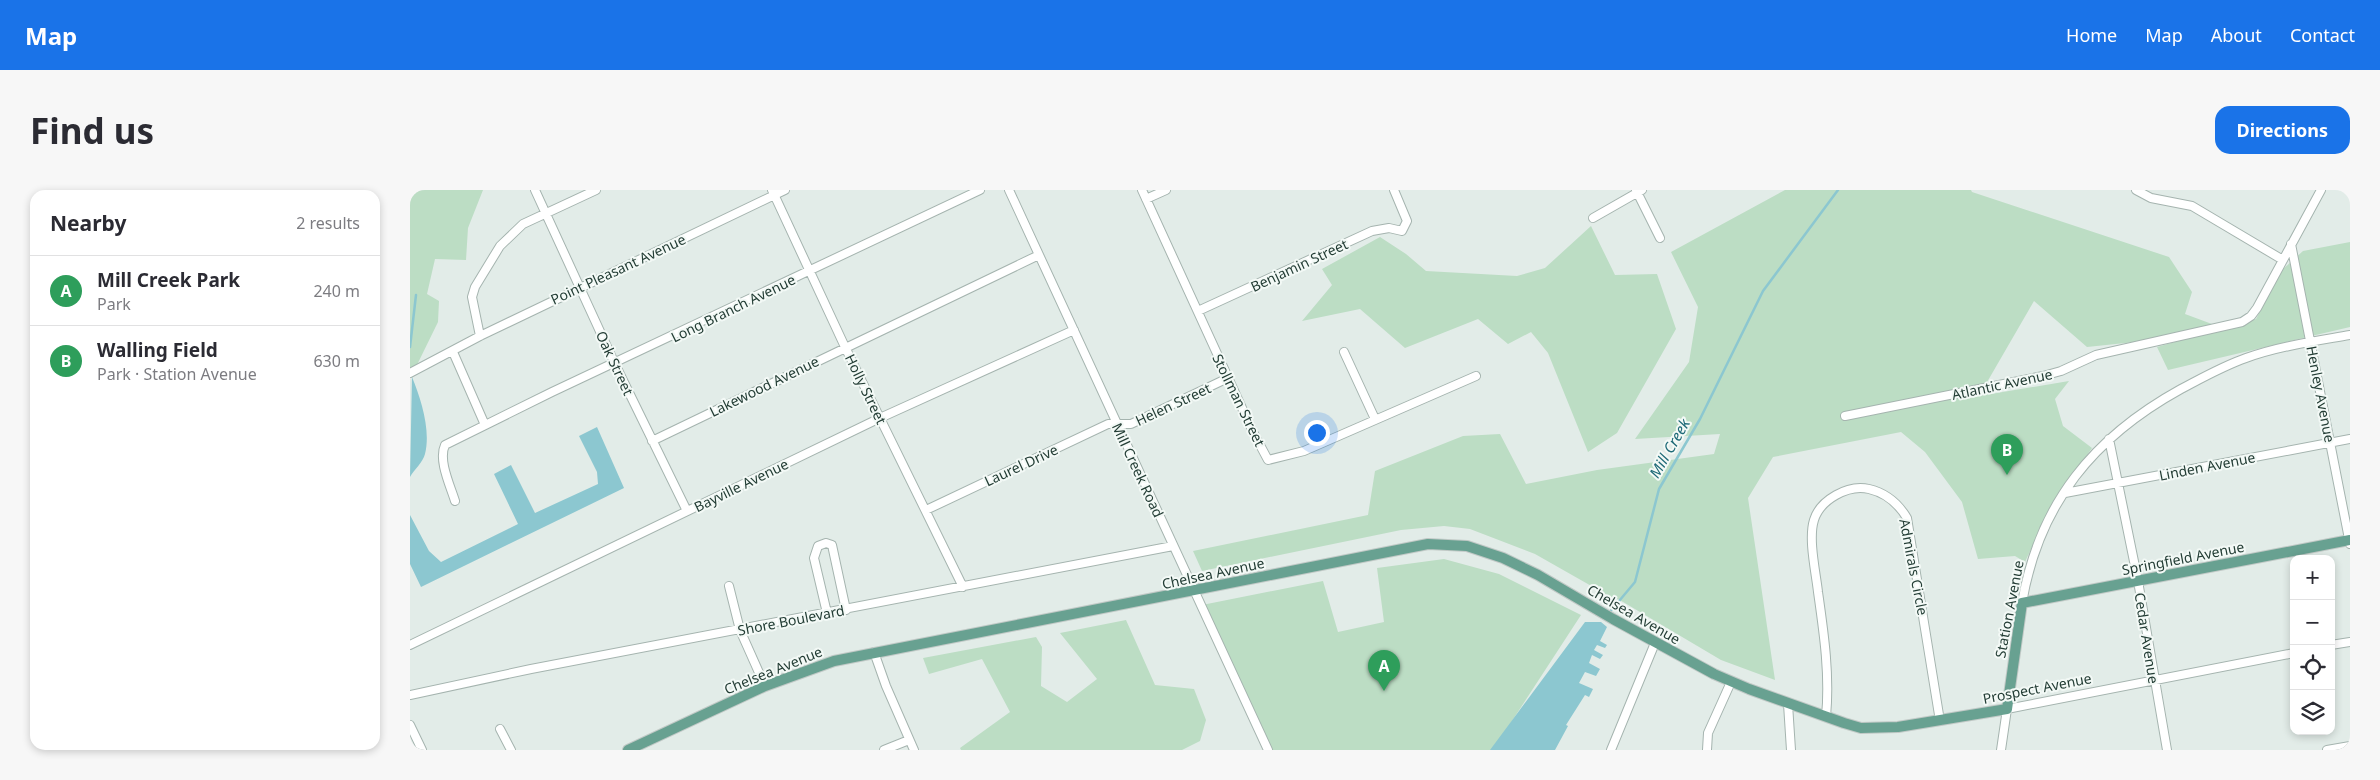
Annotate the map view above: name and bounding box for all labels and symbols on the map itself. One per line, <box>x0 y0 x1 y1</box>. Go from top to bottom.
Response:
street label: Point Pleasant Avenue <box>547 229 689 309</box>
street label: Benjamin Street <box>1247 234 1351 296</box>
street label: Long Branch Avenue <box>668 270 798 346</box>
street label: Oak Street <box>592 328 638 398</box>
street label: Henley Avenue <box>2302 344 2340 444</box>
street label: Lakewood Avenue <box>706 351 822 421</box>
street label: Holly Street <box>841 351 891 427</box>
street label: Stollman Street <box>1208 351 1270 449</box>
street label: Atlantic Avenue <box>1950 364 2054 404</box>
street label: Helen Street <box>1132 378 1214 430</box>
water label: Mill Creek <box>1644 414 1694 481</box>
street label: Mill Creek Road <box>1108 420 1168 520</box>
your location <box>1304 420 1330 446</box>
pin: B <box>1991 434 2023 475</box>
street label: Laurel Drive <box>981 440 1061 490</box>
street label: Linden Avenue <box>2157 447 2257 485</box>
street label: Bayville Avenue <box>691 454 791 516</box>
street label: Admirals Circle <box>1895 517 1933 617</box>
street label: Springfield Avenue <box>2120 537 2246 579</box>
street label: Chelsea Avenue <box>1160 553 1266 593</box>
street label: Station Avenue <box>1990 558 2028 659</box>
street label: Chelsea Avenue <box>1584 580 1684 648</box>
street label: Cedar Avenue <box>2130 591 2164 685</box>
street label: Shore Boulevard <box>736 600 846 640</box>
street label: Chelsea Avenue <box>721 642 825 698</box>
pin: A <box>1368 650 1400 691</box>
street label: Prospect Avenue <box>1981 668 2093 708</box>

